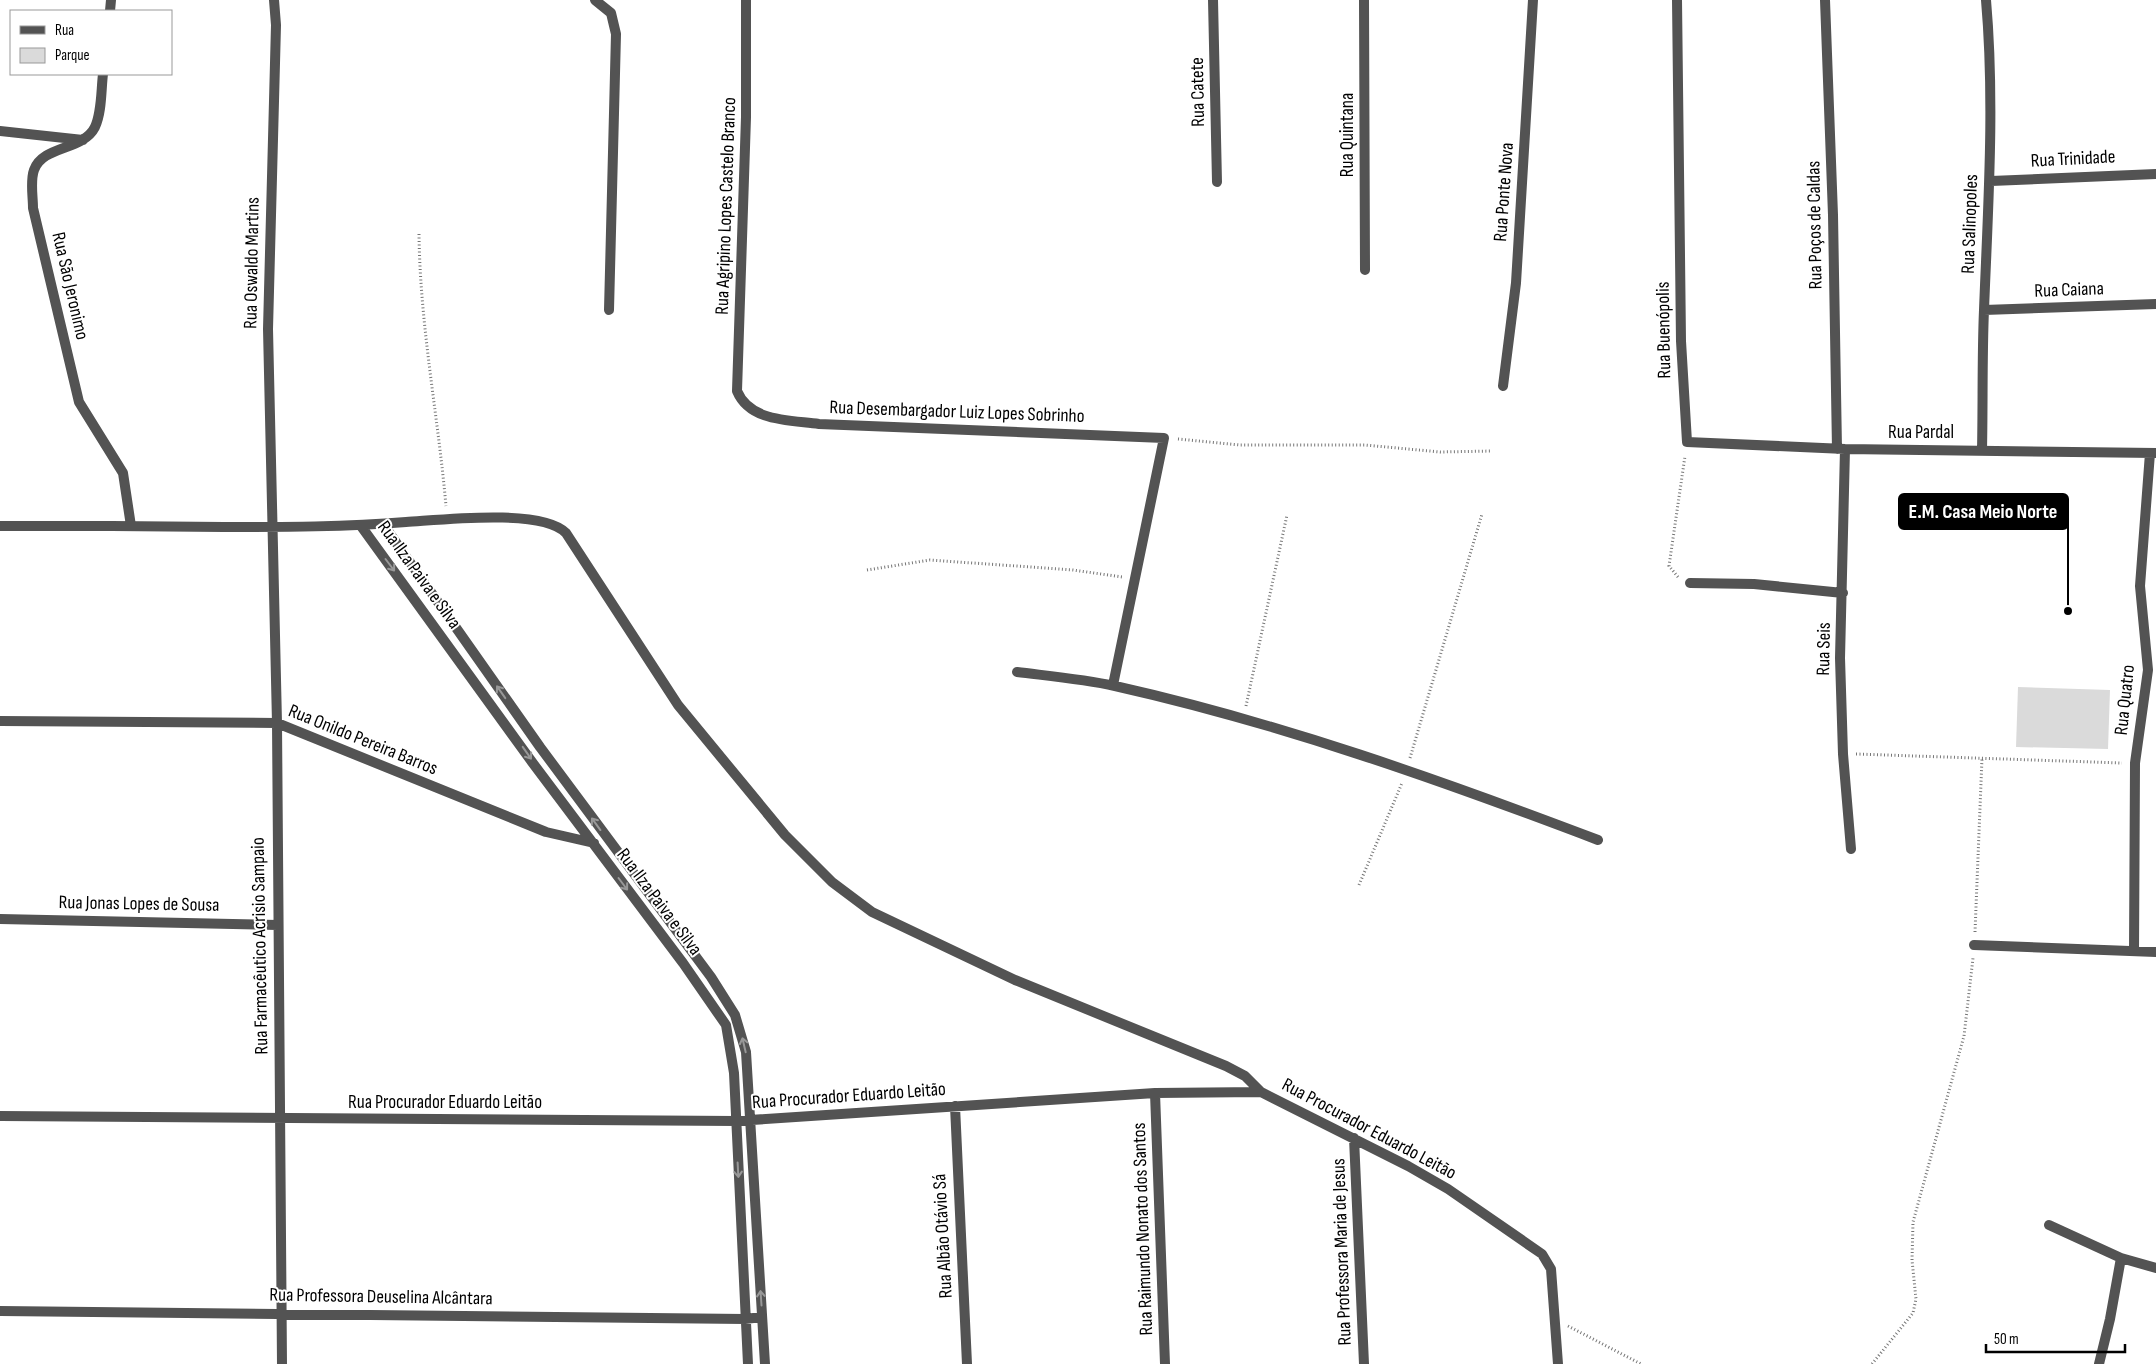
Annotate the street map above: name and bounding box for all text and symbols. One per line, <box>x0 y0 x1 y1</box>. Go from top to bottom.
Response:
legend <box>10 10 172 75</box>
text: Rua <box>55 21 74 40</box>
text: Parque <box>55 46 90 65</box>
street label: Rua Catete <box>1186 57 1210 127</box>
street label: Rua Quintana <box>1336 93 1359 177</box>
street label: Rua Agripino Lopes Castelo Branco <box>711 97 741 315</box>
street label: Rua Ponte Nova <box>1489 142 1519 242</box>
street label: Rua Trinidade <box>2030 145 2116 173</box>
street label: Rua Poços de Caldas <box>1802 160 1828 289</box>
street label: Rua Salinopoles <box>1957 174 1983 274</box>
street label: Rua Oswaldo Martins <box>239 197 265 329</box>
street label: Rua São Jeronimo <box>46 230 94 342</box>
street label: Rua Caiana <box>2034 277 2104 303</box>
street label: Rua Buenópolis <box>1652 281 1676 379</box>
street label: Rua Desembargador Luiz Lopes Sobrinho <box>829 396 1085 428</box>
street label: Rua Pardal <box>1888 421 1954 444</box>
callout: E.M. Casa Meio Norte <box>1899 494 2068 529</box>
text: E.M. Casa Meio Norte <box>1909 500 2057 524</box>
street label: Rua Ilza Paiva e Silva <box>372 517 466 633</box>
one-way arrow <box>385 558 395 572</box>
street label: Rua Seis <box>1812 622 1836 676</box>
street label: Rua Quatro <box>2110 664 2140 736</box>
one-way arrow <box>496 685 506 699</box>
street label: Rua Onildo Pereira Barros <box>285 700 441 781</box>
one-way arrow <box>522 746 532 760</box>
one-way arrow <box>591 817 601 831</box>
street label: Rua Farmacêutico Acrisio Sampaio <box>247 837 273 1055</box>
street label: Rua Ilza Paiva e Silva <box>611 844 707 960</box>
one-way arrow <box>618 877 629 890</box>
street label: Rua Jonas Lopes de Sousa <box>58 891 220 917</box>
one-way arrow <box>739 1037 748 1053</box>
street label: Rua Procurador Eduardo Leitão <box>1278 1073 1460 1185</box>
street label: Rua Procurador Eduardo Leitão <box>751 1078 947 1114</box>
street label: Rua Procurador Eduardo Leitão <box>348 1091 542 1114</box>
street label: Rua Raimundo Nonato dos Santos <box>1128 1122 1158 1336</box>
street label: Rua Professora Maria de Jesus <box>1327 1158 1357 1346</box>
one-way arrow <box>734 1162 743 1178</box>
street label: Rua Albão Otávio Sá <box>928 1173 958 1299</box>
street label: Rua Professora Deuselina Alcântara <box>269 1284 493 1310</box>
one-way arrow <box>756 1290 765 1306</box>
scale bar <box>1986 1322 2125 1354</box>
text: 50 m <box>1994 1330 2019 1349</box>

